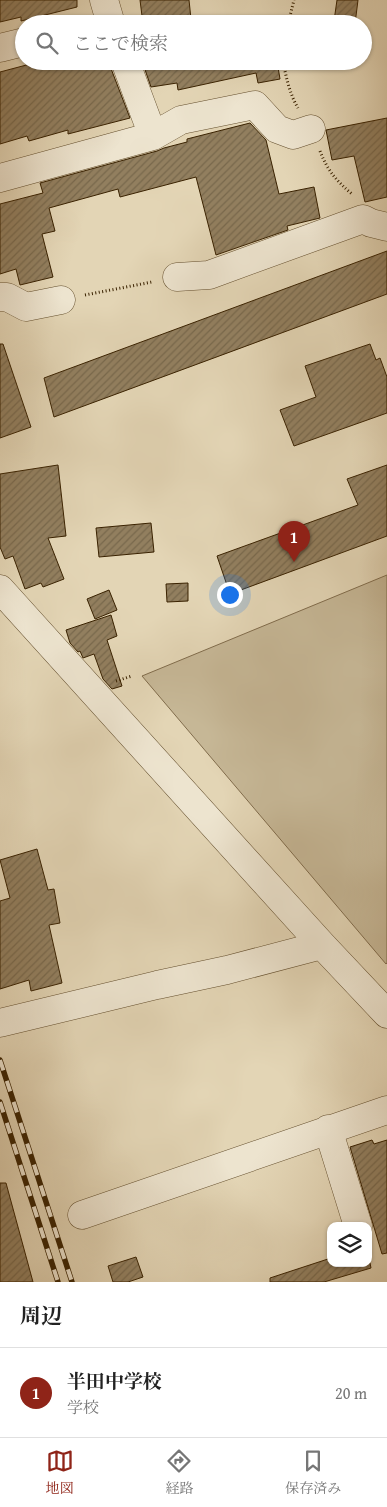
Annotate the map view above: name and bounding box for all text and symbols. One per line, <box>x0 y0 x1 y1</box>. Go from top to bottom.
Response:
search box <box>15 15 372 70</box>
icon: search <box>33 29 61 57</box>
text: ここで検索 <box>73 29 168 57</box>
pin: 1 <box>278 521 310 562</box>
your location <box>217 582 243 608</box>
map controls <box>327 1222 372 1267</box>
button: layers <box>327 1222 372 1267</box>
text: 周辺 <box>20 1300 62 1331</box>
text: 半田中学校 <box>67 1367 162 1395</box>
text: 1 <box>32 1381 40 1405</box>
text: 20 m <box>335 1381 367 1405</box>
text: 学校 <box>67 1395 99 1419</box>
tab: 地図 <box>46 1447 74 1498</box>
tab: 経路 <box>165 1447 193 1498</box>
tab: 保存済み <box>285 1447 341 1498</box>

